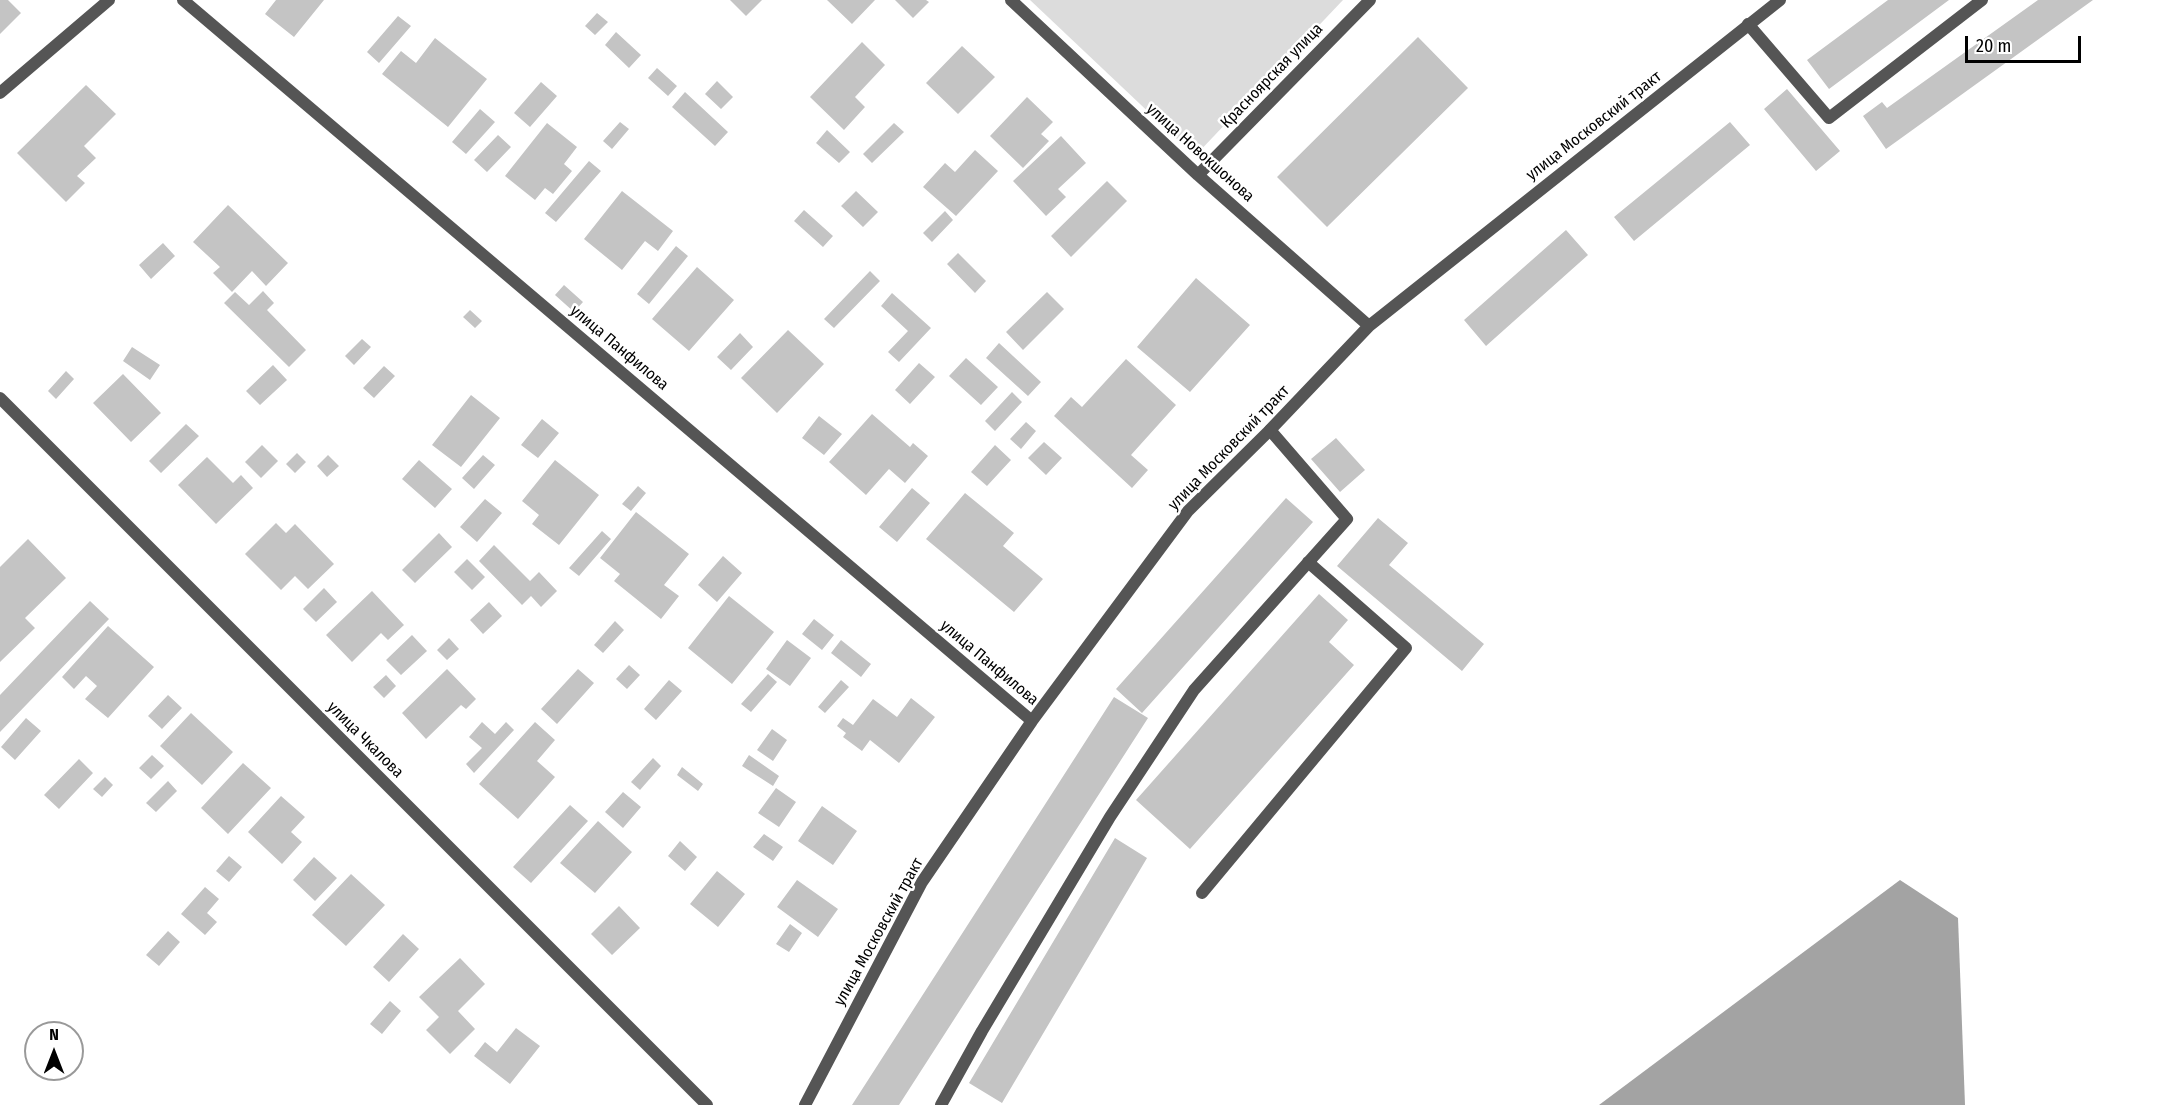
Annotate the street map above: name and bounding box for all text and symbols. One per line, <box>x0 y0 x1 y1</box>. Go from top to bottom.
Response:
street label: Красноярская улица <box>1217 19 1327 133</box>
scale bar <box>1968 24 2084 62</box>
text: 20 m <box>1976 35 2011 57</box>
street label: улица Московский тракт <box>1523 67 1665 185</box>
street label: улица Новокшонова <box>1142 100 1258 206</box>
street label: улица Панфилова <box>566 301 672 395</box>
street label: улица Московский тракт <box>1164 382 1294 514</box>
street label: улица Панфилова <box>936 616 1042 710</box>
street label: улица Чкалова <box>323 698 407 782</box>
street label: улица Московский тракт <box>830 855 928 1009</box>
north arrow <box>24 1021 84 1081</box>
text: N <box>49 1025 59 1044</box>

